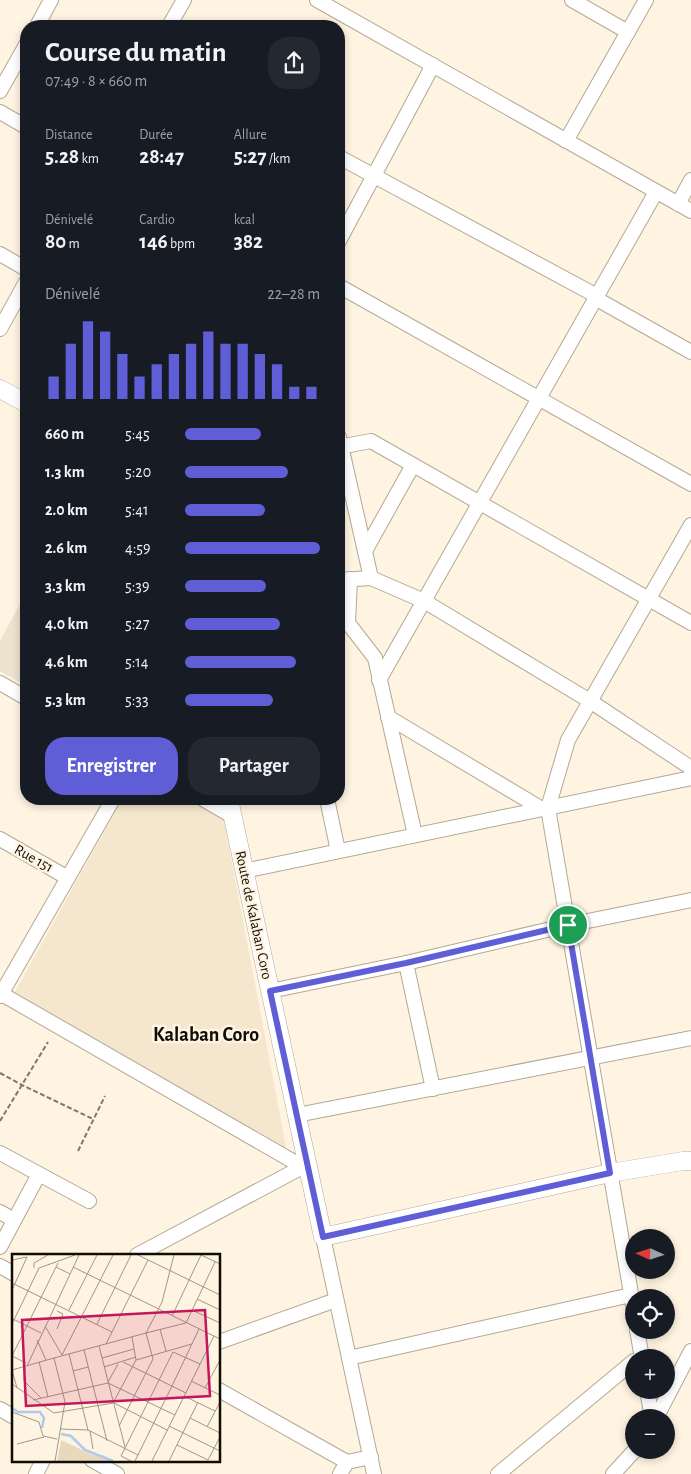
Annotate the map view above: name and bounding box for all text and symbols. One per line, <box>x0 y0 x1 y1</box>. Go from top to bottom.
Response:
button: share <box>268 37 320 89</box>
text: Course du matin <box>45 39 226 67</box>
text: 07:49 · 8 × 660 m <box>45 73 147 89</box>
text: Distance <box>45 128 92 142</box>
text: Durée <box>139 128 173 142</box>
text: Allure <box>234 128 267 142</box>
text: 5.28 <box>45 146 79 167</box>
text: 28:47 <box>139 146 184 167</box>
text: 5:27 <box>234 146 267 167</box>
text: km <box>79 152 99 166</box>
text: /km <box>267 152 290 166</box>
text: Dénivelé <box>45 213 93 227</box>
text: Cardio <box>139 213 175 227</box>
text: kcal <box>234 213 255 227</box>
text: 80 <box>45 231 66 252</box>
text: 146 <box>139 231 168 252</box>
text: 382 <box>234 231 263 252</box>
text: m <box>66 237 80 251</box>
text: bpm <box>168 237 195 251</box>
text: Dénivelé <box>45 286 100 302</box>
text: 22–28 m <box>268 286 320 302</box>
text: 660 m <box>45 426 84 442</box>
text: 5:45 <box>125 426 150 442</box>
text: 1.3 km <box>45 464 85 480</box>
text: 5:20 <box>125 464 151 480</box>
text: 2.0 km <box>45 502 88 518</box>
text: 5:41 <box>125 502 149 518</box>
text: 2.6 km <box>45 540 87 556</box>
text: 4:59 <box>125 540 151 556</box>
text: 3.3 km <box>45 578 86 594</box>
text: 5:39 <box>125 578 149 594</box>
text: 4.0 km <box>45 616 88 632</box>
text: 5:27 <box>125 616 149 632</box>
text: 4.6 km <box>45 654 88 670</box>
text: 5:14 <box>125 654 149 670</box>
text: 5.3 km <box>45 692 86 708</box>
text: 5:33 <box>125 692 149 708</box>
button: Enregistrer <box>45 737 178 795</box>
button: Partager <box>188 737 320 795</box>
street label: Rue 151 <box>12 842 56 875</box>
street label: Route de Kalaban Coro <box>233 849 274 981</box>
pin <box>547 904 589 946</box>
icon: arrive <box>554 911 582 939</box>
district label: Kalaban Coro <box>153 1025 259 1045</box>
north arrow <box>625 1229 675 1279</box>
map controls <box>625 1229 675 1459</box>
inset map <box>12 1254 220 1462</box>
button: locate <box>625 1289 675 1339</box>
button: + <box>625 1349 675 1399</box>
button: − <box>625 1409 675 1459</box>

